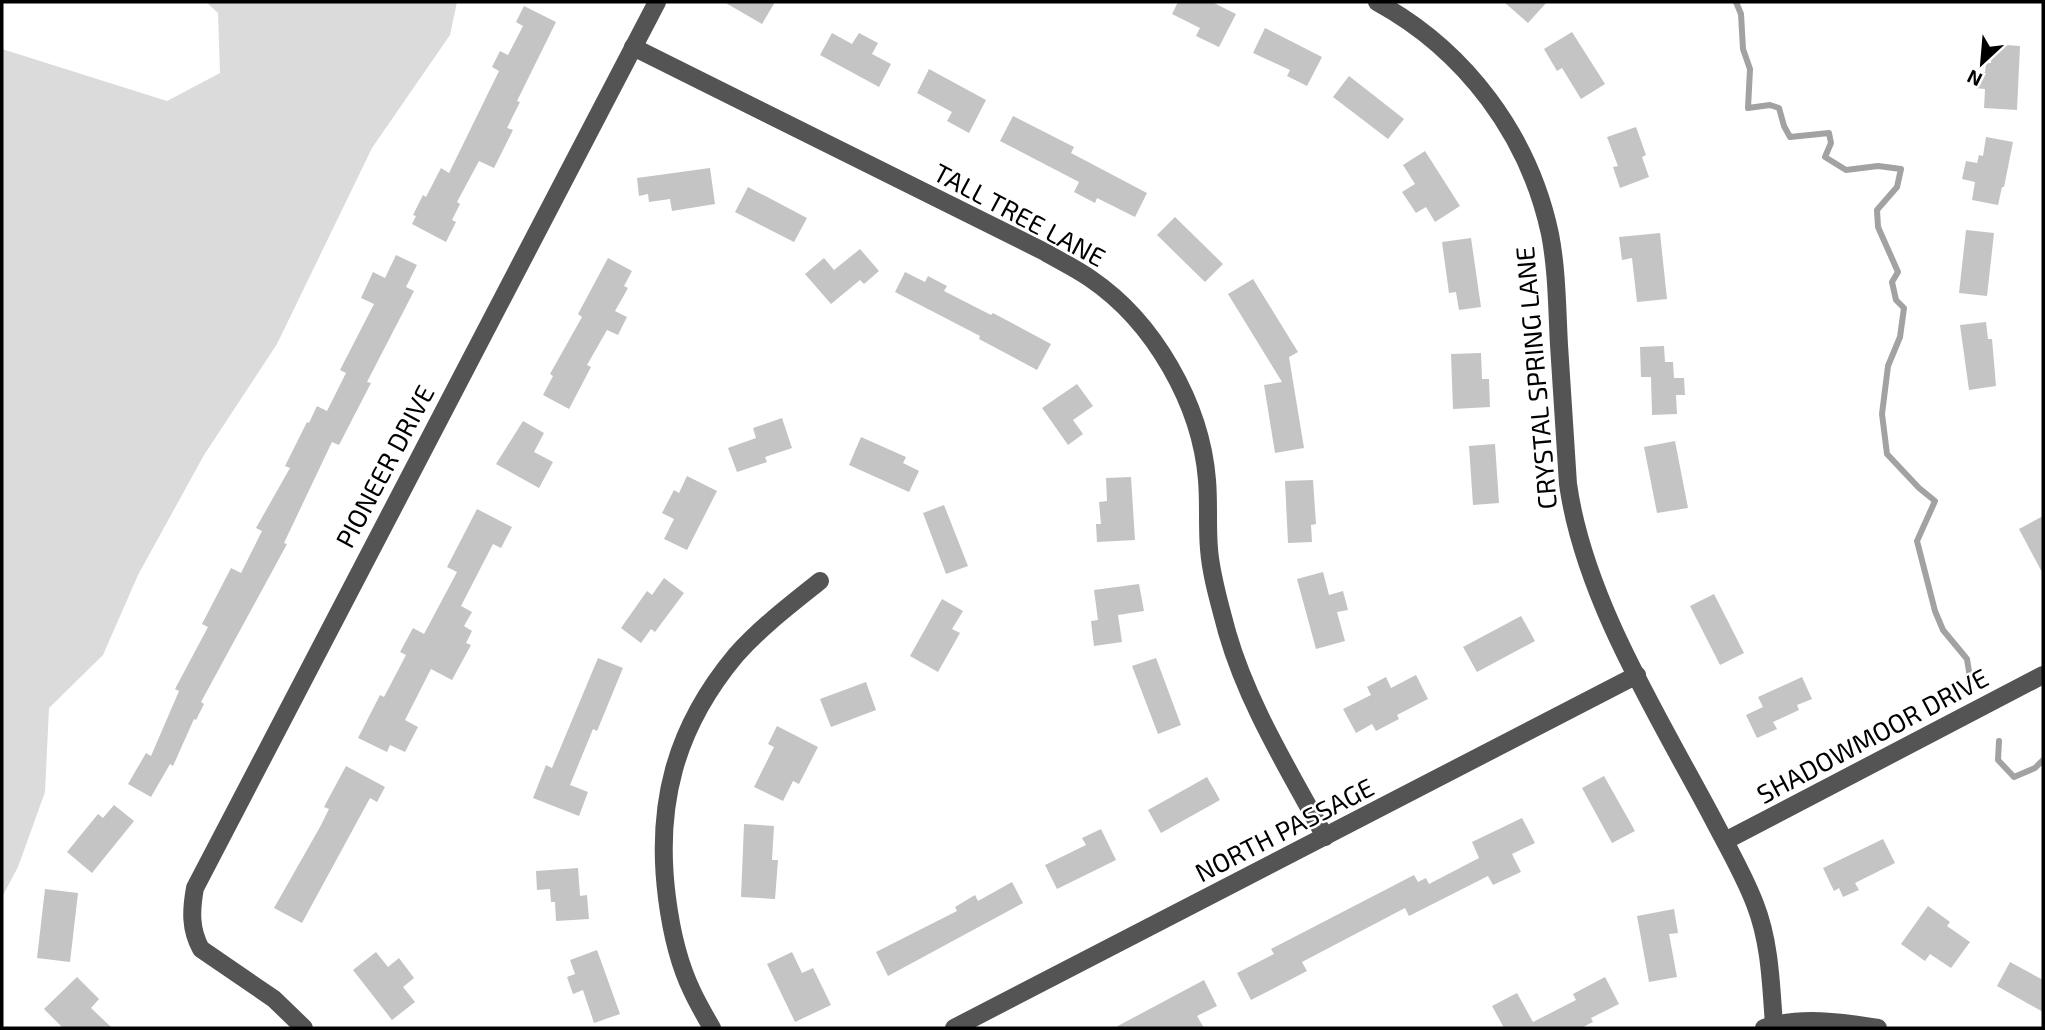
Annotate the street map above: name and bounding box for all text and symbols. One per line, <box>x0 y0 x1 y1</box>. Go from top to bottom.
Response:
north arrow <box>1947 28 2017 98</box>
text: N <box>1963 65 1986 92</box>
street label: TALL TREE LANE <box>929 156 1111 272</box>
street label: CRYSTAL SPRING LANE <box>1508 245 1562 511</box>
street label: PIONEER DRIVE <box>328 380 440 552</box>
street label: SHADOWMOOR DRIVE <box>1751 661 1993 809</box>
street label: NORTH PASSAGE <box>1189 771 1379 887</box>

